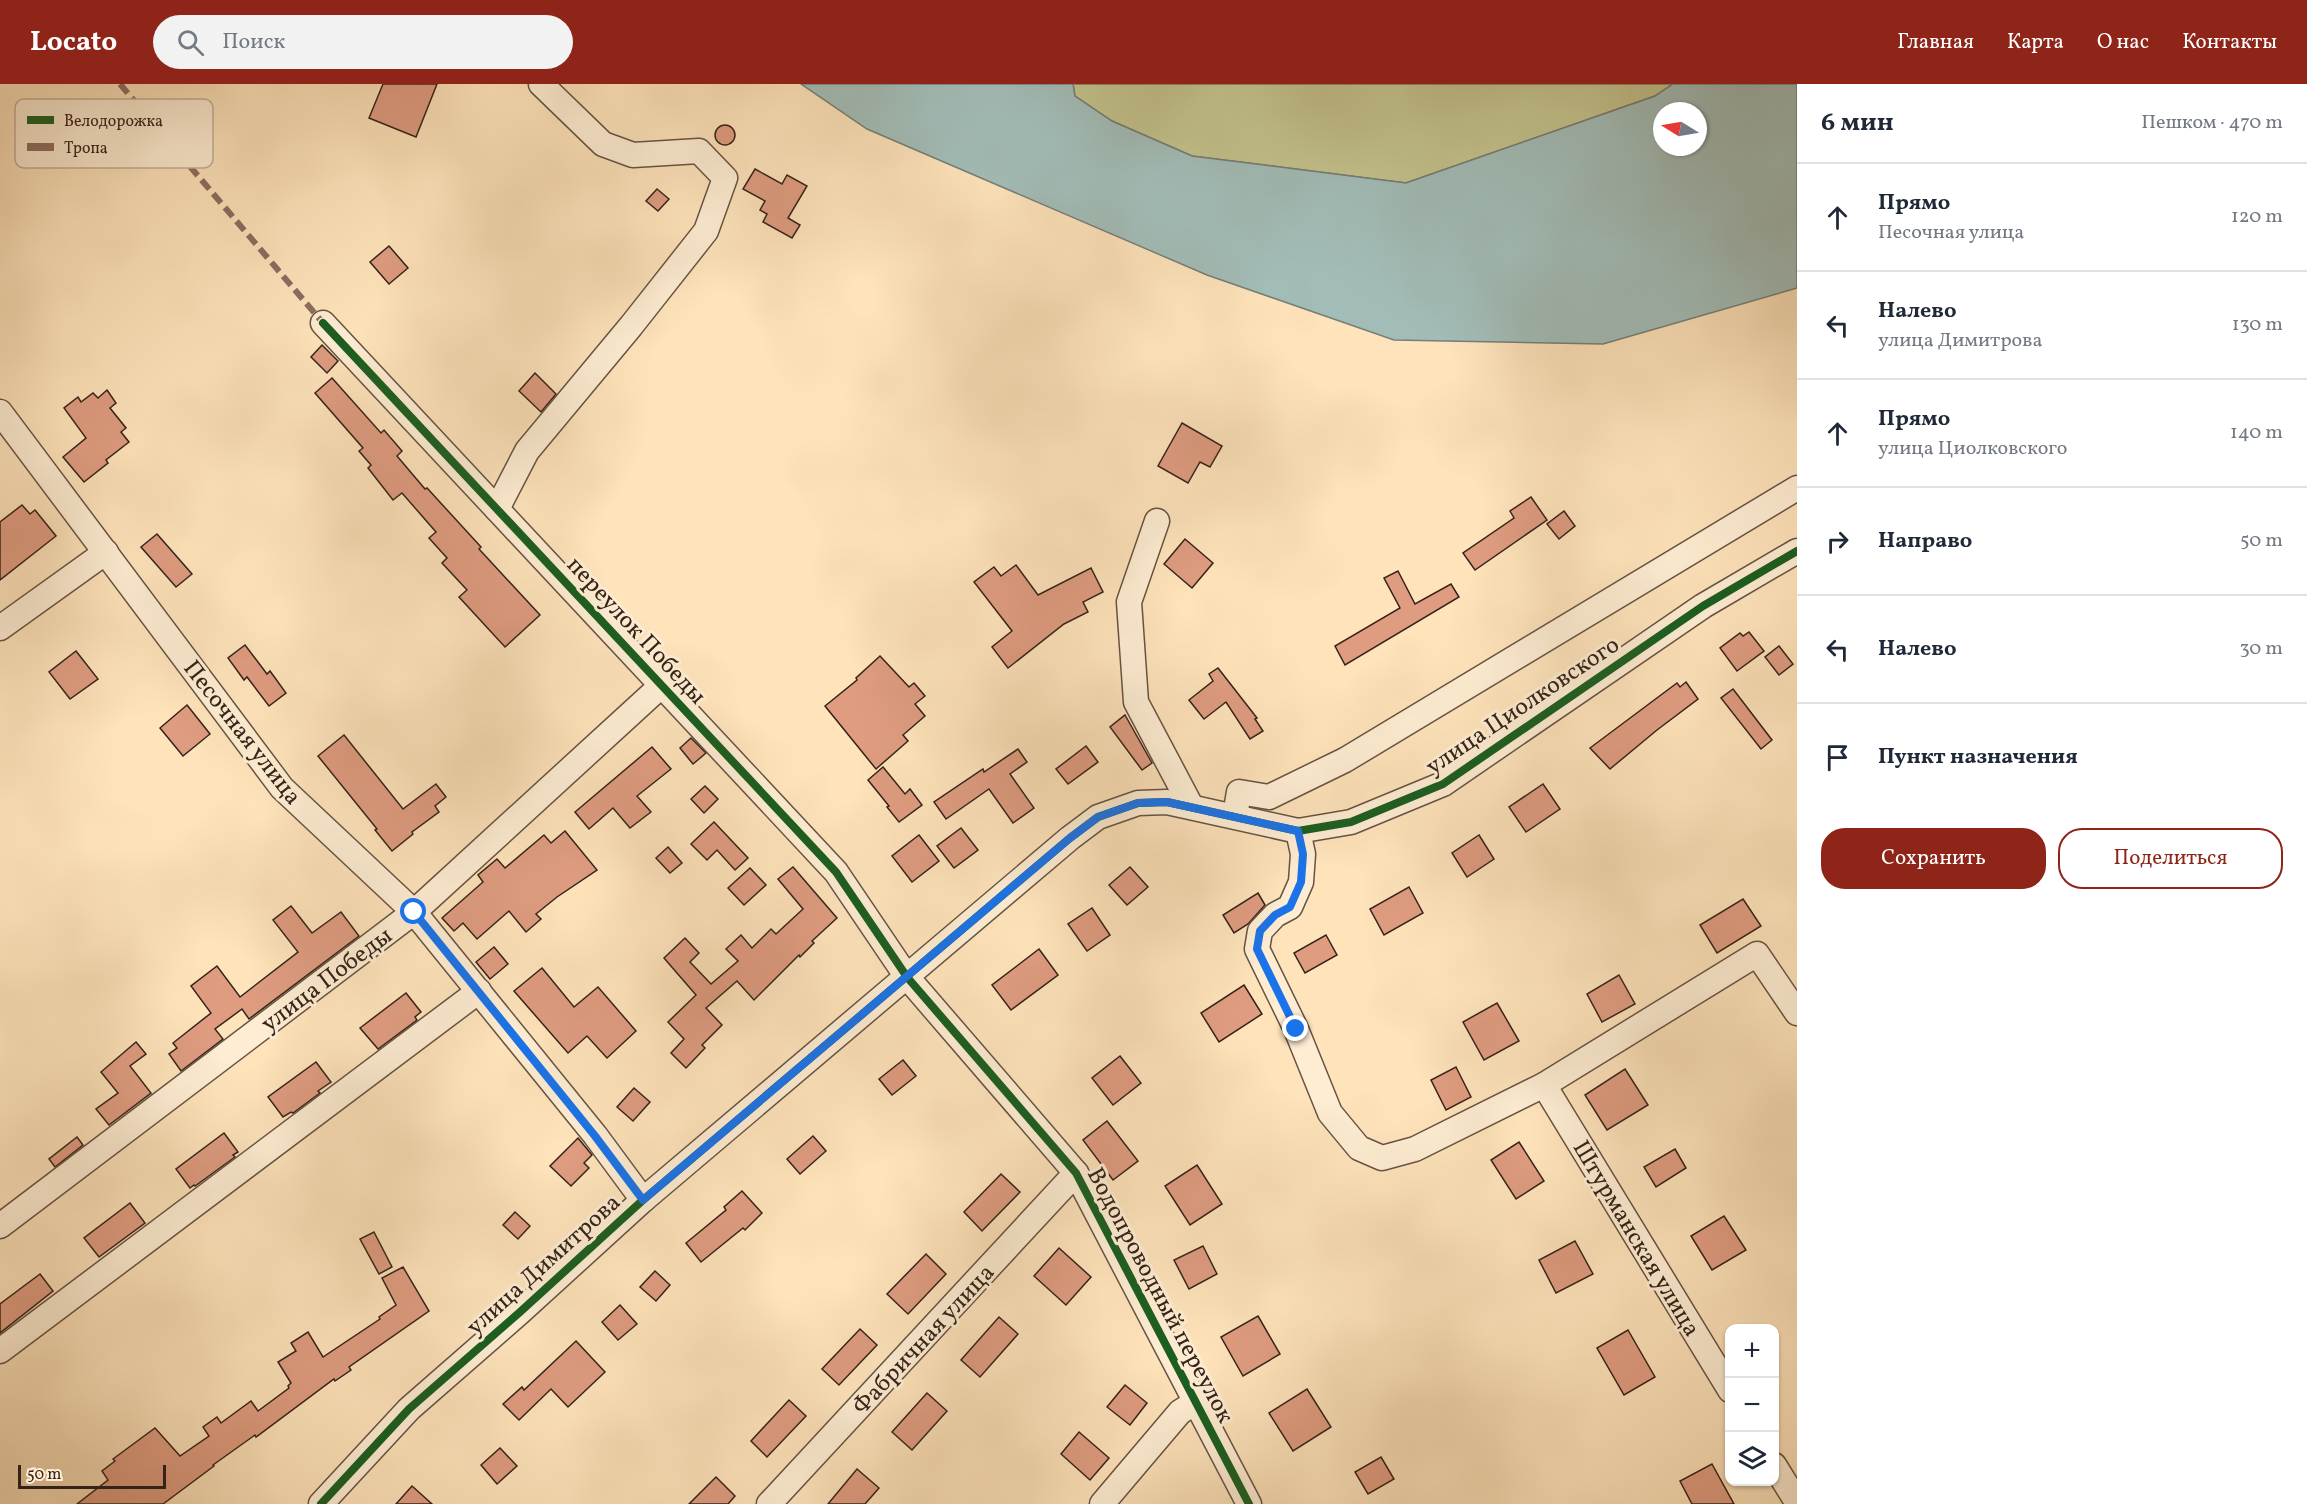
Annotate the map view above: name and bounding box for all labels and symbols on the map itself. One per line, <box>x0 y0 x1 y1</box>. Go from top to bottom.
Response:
legend <box>15 99 213 168</box>
north arrow <box>1653 102 1707 156</box>
text: Велодорожка <box>64 111 163 133</box>
text: Тропа <box>64 138 108 160</box>
street label: переулок Победы <box>558 550 713 713</box>
street label: улица Циолковского <box>1419 629 1627 784</box>
street label: Песочная улица <box>174 654 309 813</box>
route start <box>400 898 426 924</box>
street label: улица Победы <box>254 920 400 1041</box>
route end <box>1282 1015 1308 1041</box>
street label: Штурманская улица <box>1563 1134 1708 1344</box>
street label: Водопроводный переулок <box>1077 1162 1241 1430</box>
street label: улица Димитрова <box>460 1187 629 1344</box>
street label: Фабричная улица <box>845 1257 1003 1423</box>
scale bar <box>18 1462 166 1490</box>

